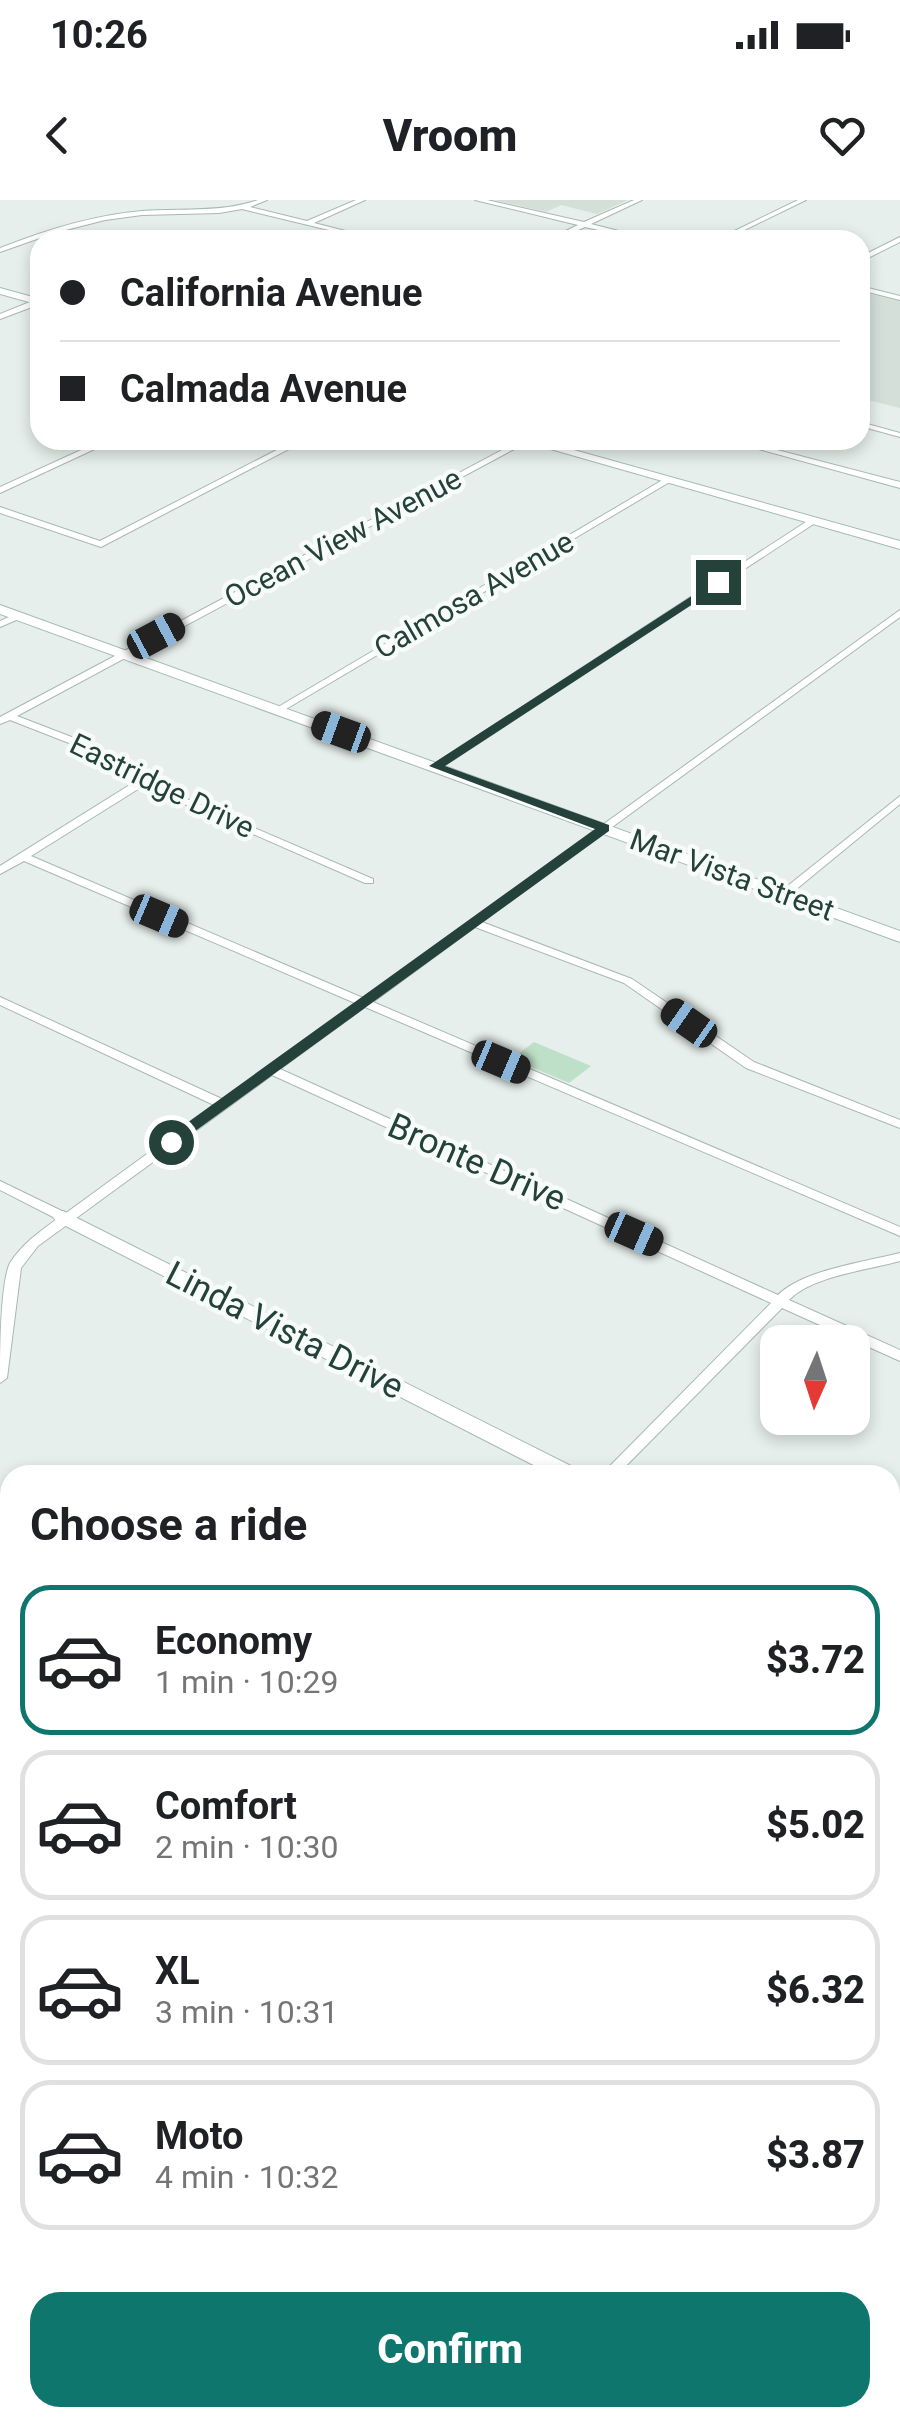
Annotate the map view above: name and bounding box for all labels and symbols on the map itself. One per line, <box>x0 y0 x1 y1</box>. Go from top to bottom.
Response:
street label: Ocean View Avenue <box>218 460 467 615</box>
street label: Calmosa Avenue <box>368 523 579 666</box>
route end <box>696 560 741 605</box>
car <box>122 609 190 663</box>
car <box>308 708 374 756</box>
street label: Eastridge Drive <box>64 726 260 845</box>
street label: Mar Vista Street <box>625 821 839 928</box>
car <box>126 890 192 942</box>
car <box>656 994 722 1052</box>
car <box>468 1036 534 1088</box>
street label: Bronte Drive <box>382 1105 572 1220</box>
route start <box>149 1120 194 1165</box>
car <box>600 1208 668 1260</box>
street label: Linda Vista Drive <box>159 1253 410 1408</box>
north arrow <box>760 1325 870 1435</box>

